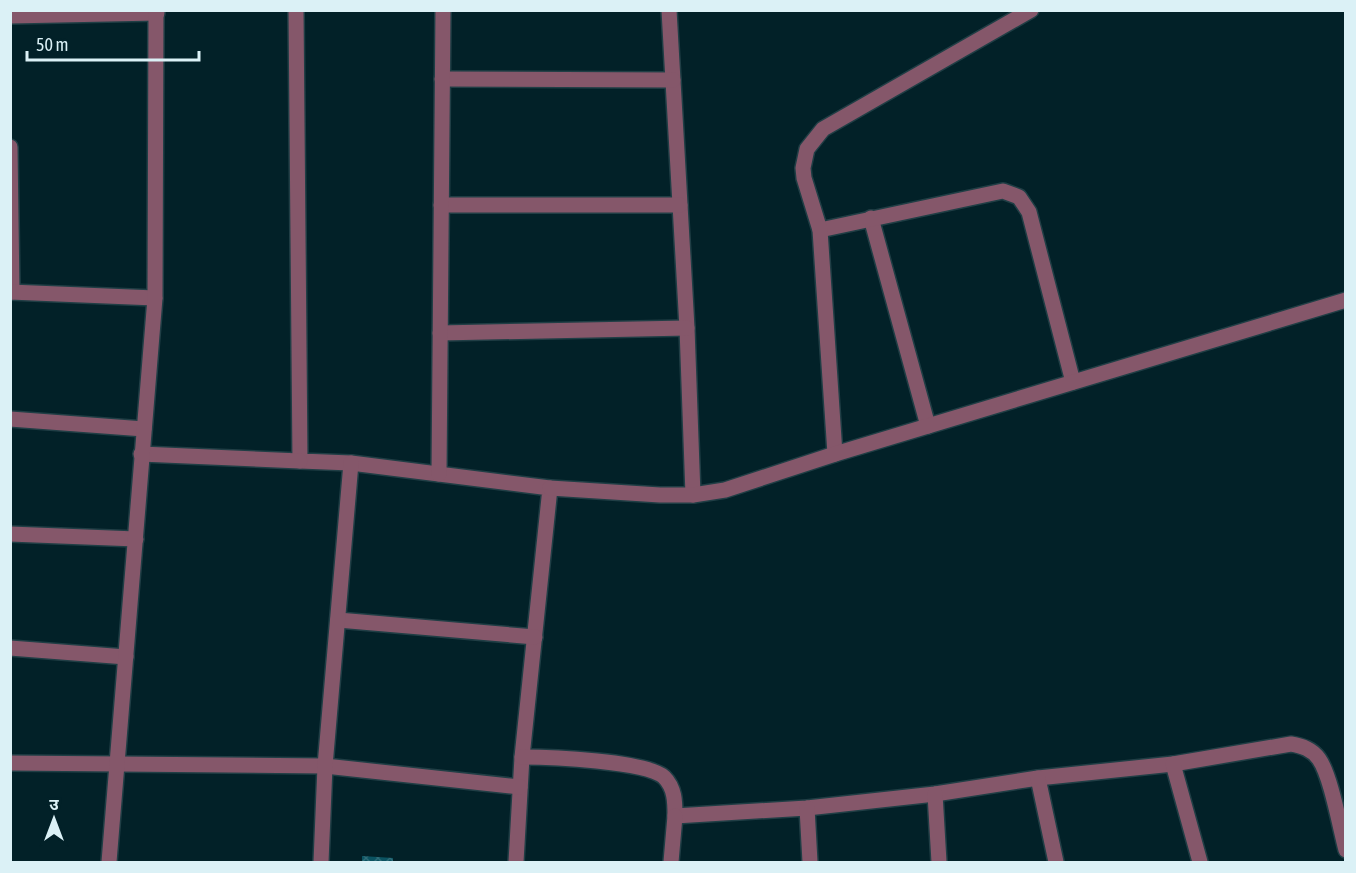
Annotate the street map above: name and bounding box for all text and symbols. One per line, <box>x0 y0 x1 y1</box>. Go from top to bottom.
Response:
scale bar <box>27 24 200 62</box>
text: 50 m <box>36 34 68 55</box>
north arrow <box>24 789 84 849</box>
text: उ <box>49 795 59 813</box>

